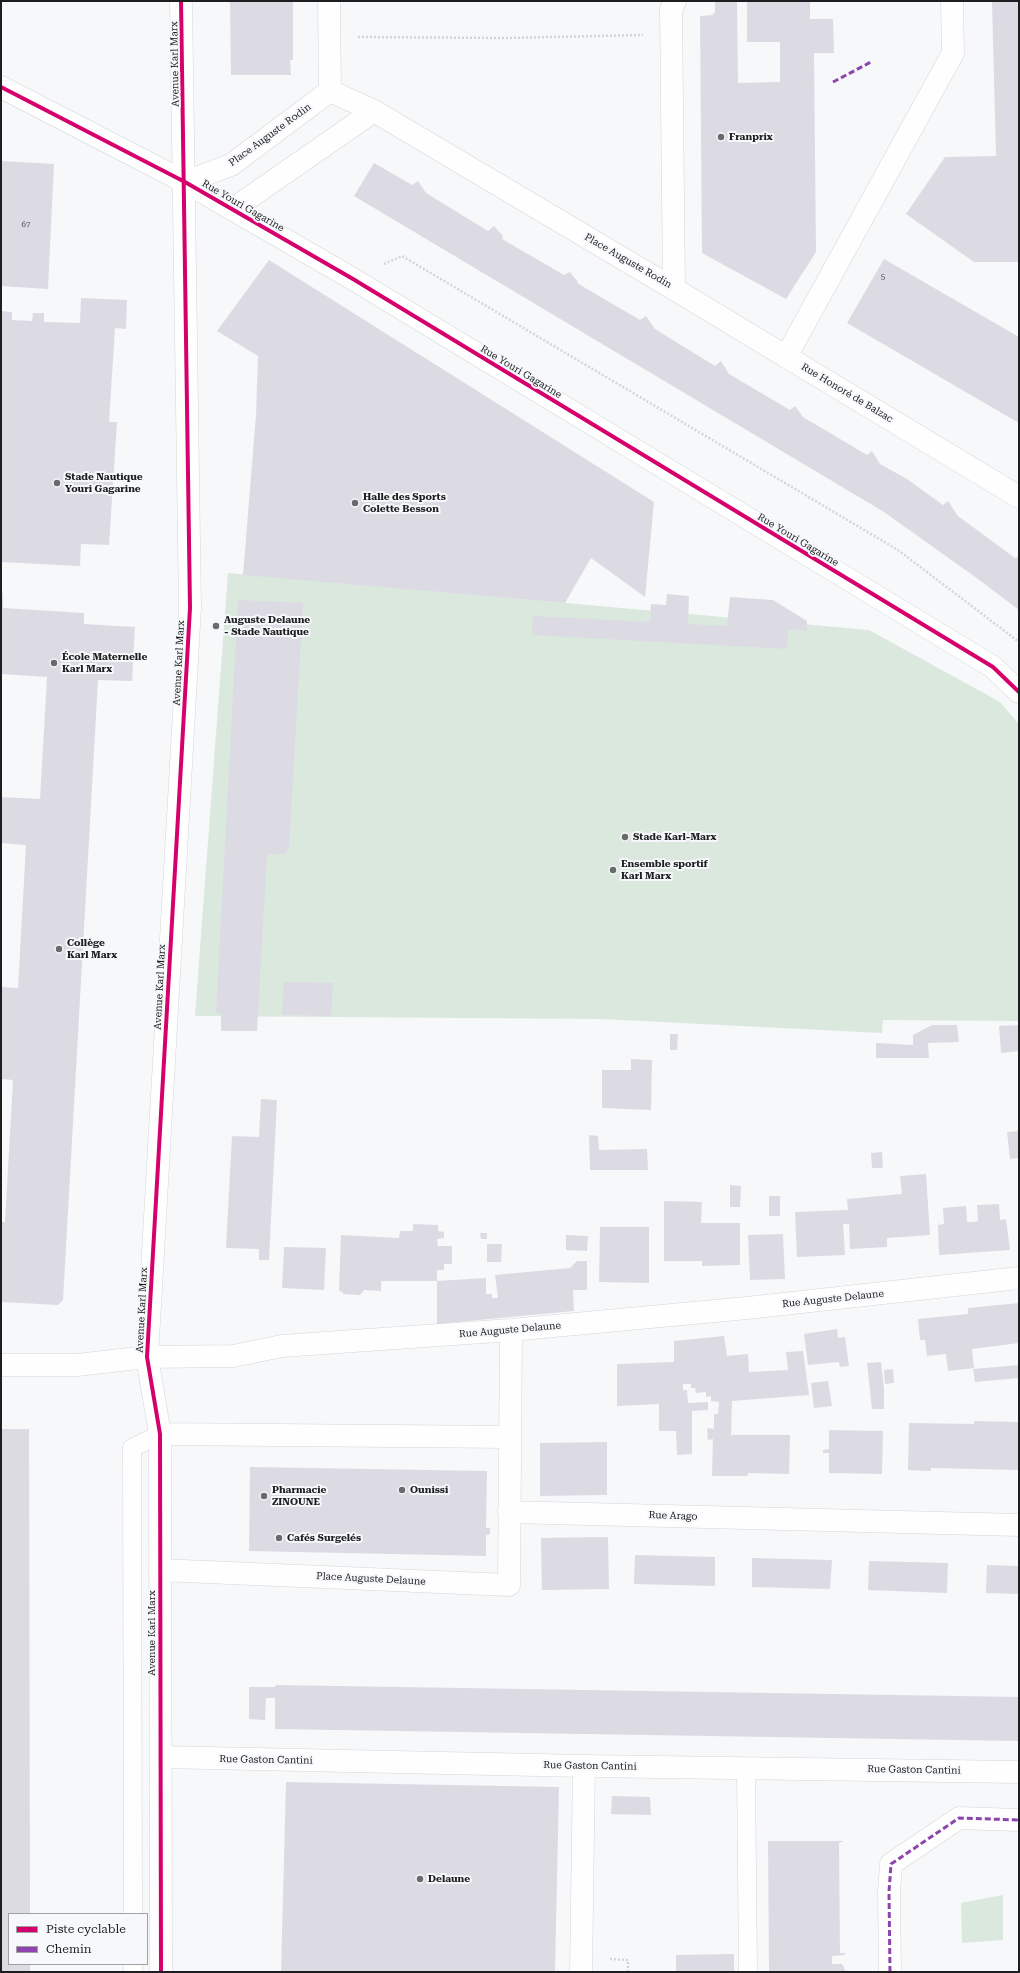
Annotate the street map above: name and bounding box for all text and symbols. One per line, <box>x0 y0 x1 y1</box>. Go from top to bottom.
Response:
street label: Avenue Karl Marx <box>168 21 182 107</box>
street label: Place Auguste Rodin <box>226 101 314 169</box>
place label: Franprix <box>729 131 773 143</box>
marker: Franprix <box>716 132 726 142</box>
street label: Rue Youri Gagarine <box>200 178 286 234</box>
house number: 67 <box>22 220 30 230</box>
street label: Place Auguste Rodin <box>582 231 674 291</box>
house number: 5 <box>881 272 885 282</box>
street label: Rue Youri Gagarine <box>478 343 564 401</box>
street label: Rue Honoré de Balzac <box>799 361 895 425</box>
place label: Stade Nautique Youri Gagarine <box>65 471 143 494</box>
marker: Stade Nautique Youri Gagarine <box>52 478 62 488</box>
place label: Halle des Sports Colette Besson <box>363 491 446 514</box>
marker: Halle des Sports Colette Besson <box>350 498 360 508</box>
street label: Rue Youri Gagarine <box>755 511 841 569</box>
place label: Auguste Delaune - Stade Nautique <box>224 614 310 638</box>
street label: Avenue Karl Marx <box>171 620 187 706</box>
marker: Auguste Delaune - Stade Nautique <box>211 621 221 631</box>
place label: École Maternelle Karl Marx <box>62 651 147 674</box>
marker: École Maternelle Karl Marx <box>49 658 59 668</box>
place label: Stade Karl-Marx <box>633 831 717 843</box>
marker: Stade Karl-Marx <box>620 832 630 842</box>
place label: Ensemble sportif Karl Marx <box>621 858 708 882</box>
marker: Ensemble sportif Karl Marx <box>608 865 618 875</box>
place label: Collège Karl Marx <box>67 937 117 960</box>
marker: Collège Karl Marx <box>54 944 64 954</box>
street label: Avenue Karl Marx <box>152 944 168 1030</box>
street label: Avenue Karl Marx <box>134 1267 150 1353</box>
street label: Rue Auguste Delaune <box>782 1288 884 1310</box>
street label: Rue Auguste Delaune <box>459 1320 561 1340</box>
place label: Pharmacie ZINOUNE <box>272 1484 326 1508</box>
place label: Ounissi <box>410 1484 448 1496</box>
marker: Ounissi <box>397 1485 407 1495</box>
marker: Pharmacie ZINOUNE <box>259 1491 269 1501</box>
street label: Rue Arago <box>648 1509 698 1523</box>
place label: Cafés Surgelés <box>287 1532 361 1544</box>
marker: Cafés Surgelés <box>274 1533 284 1543</box>
street label: Place Auguste Delaune <box>316 1570 426 1588</box>
street label: Avenue Karl Marx <box>146 1590 158 1676</box>
street label: Rue Gaston Cantini <box>219 1753 313 1767</box>
street label: Rue Gaston Cantini <box>543 1759 637 1773</box>
street label: Rue Gaston Cantini <box>867 1763 961 1777</box>
place label: Delaune <box>428 1873 470 1885</box>
marker: Delaune <box>415 1874 425 1884</box>
legend <box>8 1913 148 1965</box>
text: Piste cyclable <box>46 1922 126 1936</box>
text: Chemin <box>46 1942 91 1956</box>

